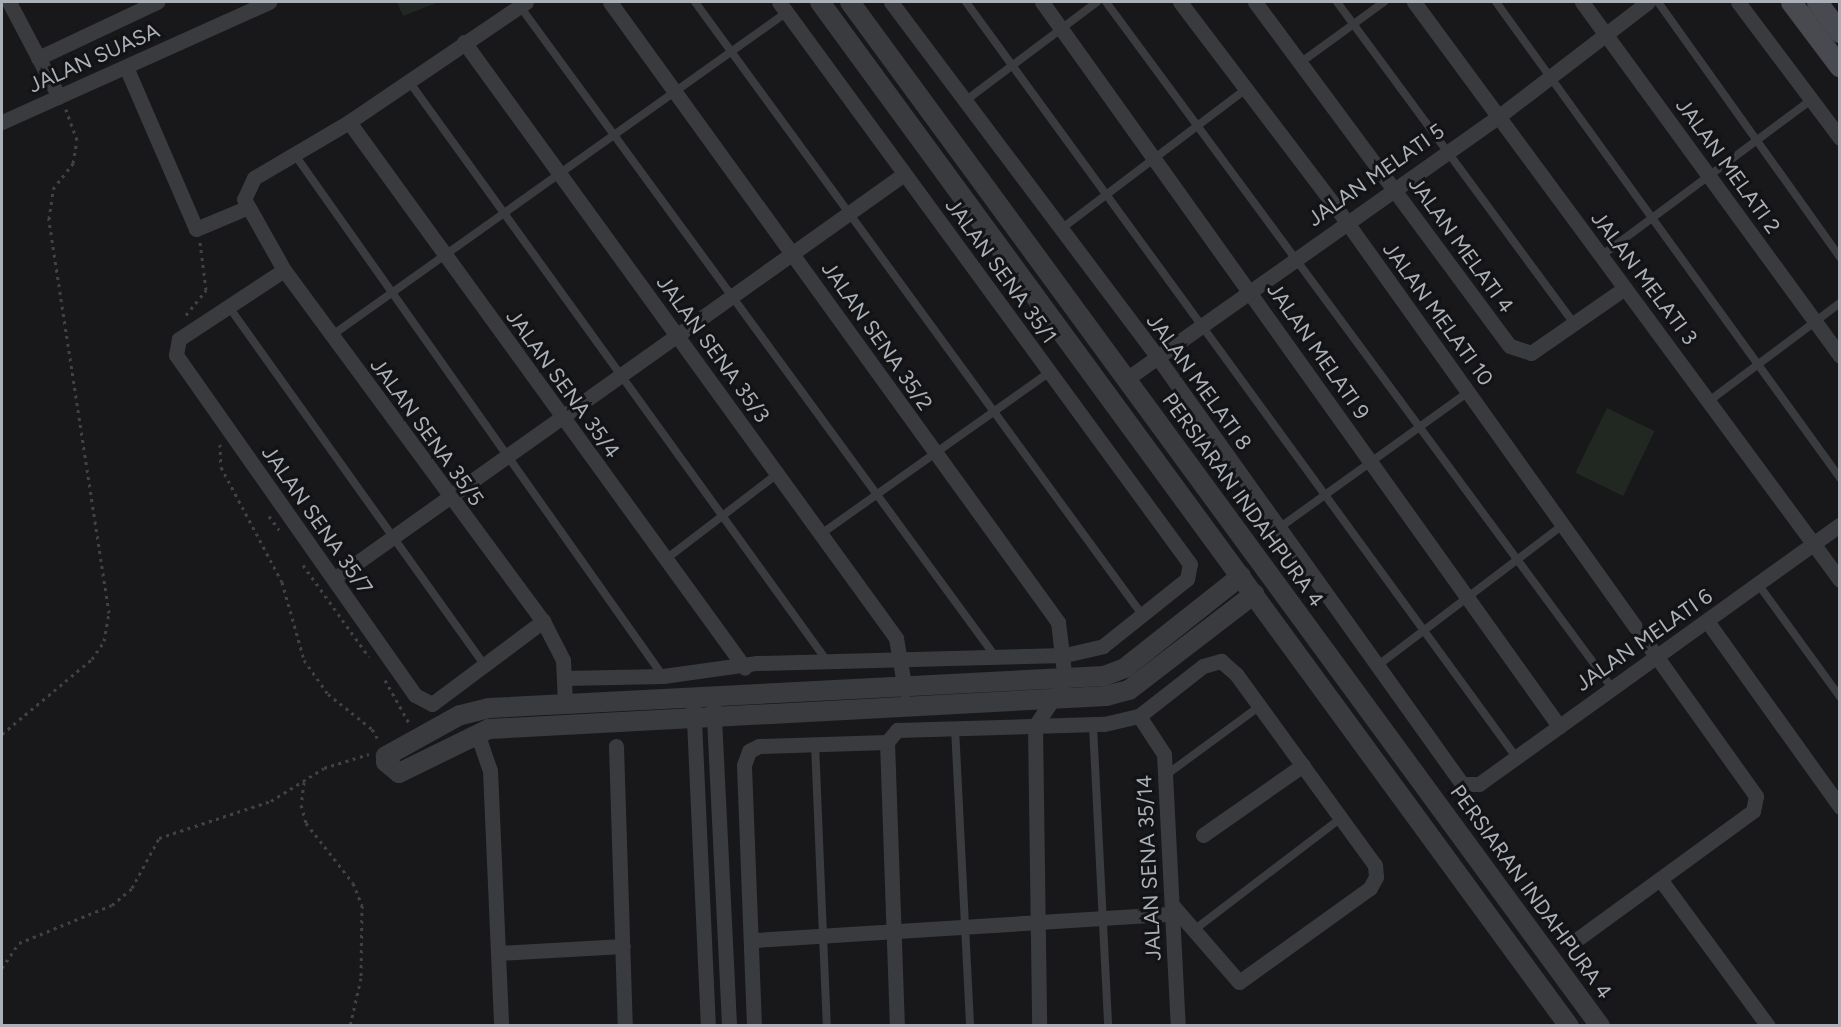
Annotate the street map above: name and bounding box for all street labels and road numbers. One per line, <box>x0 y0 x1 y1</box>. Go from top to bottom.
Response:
street label: JALAN SUASA <box>25 18 163 98</box>
street label: JALAN MELATI 2 <box>1671 94 1785 238</box>
street label: JALAN MELATI 5 <box>1303 118 1449 232</box>
street label: JALAN MELATI 4 <box>1403 172 1519 318</box>
street label: JALAN SENA 35/1 <box>940 194 1062 348</box>
street label: JALAN MELATI 3 <box>1586 206 1702 350</box>
street label: JALAN MELATI 10 <box>1377 237 1499 391</box>
street label: JALAN SENA 35/2 <box>816 257 938 415</box>
street label: JALAN SENA 35/3 <box>651 271 775 427</box>
street label: JALAN MELATI 9 <box>1261 278 1375 424</box>
street label: JALAN SENA 35/4 <box>501 305 625 463</box>
street label: JALAN MELATI 8 <box>1141 309 1257 455</box>
street label: JALAN SENA 35/5 <box>365 353 489 511</box>
street label: PERSIARAN INDAHPURA 4 <box>1157 388 1329 612</box>
street label: JALAN SENA 35/7 <box>256 441 378 599</box>
street label: JALAN MELATI 6 <box>1571 583 1717 697</box>
street label: JALAN SENA 35/14 <box>1132 774 1166 962</box>
street label: PERSIARAN INDAHPURA 4 <box>1445 780 1617 1004</box>

